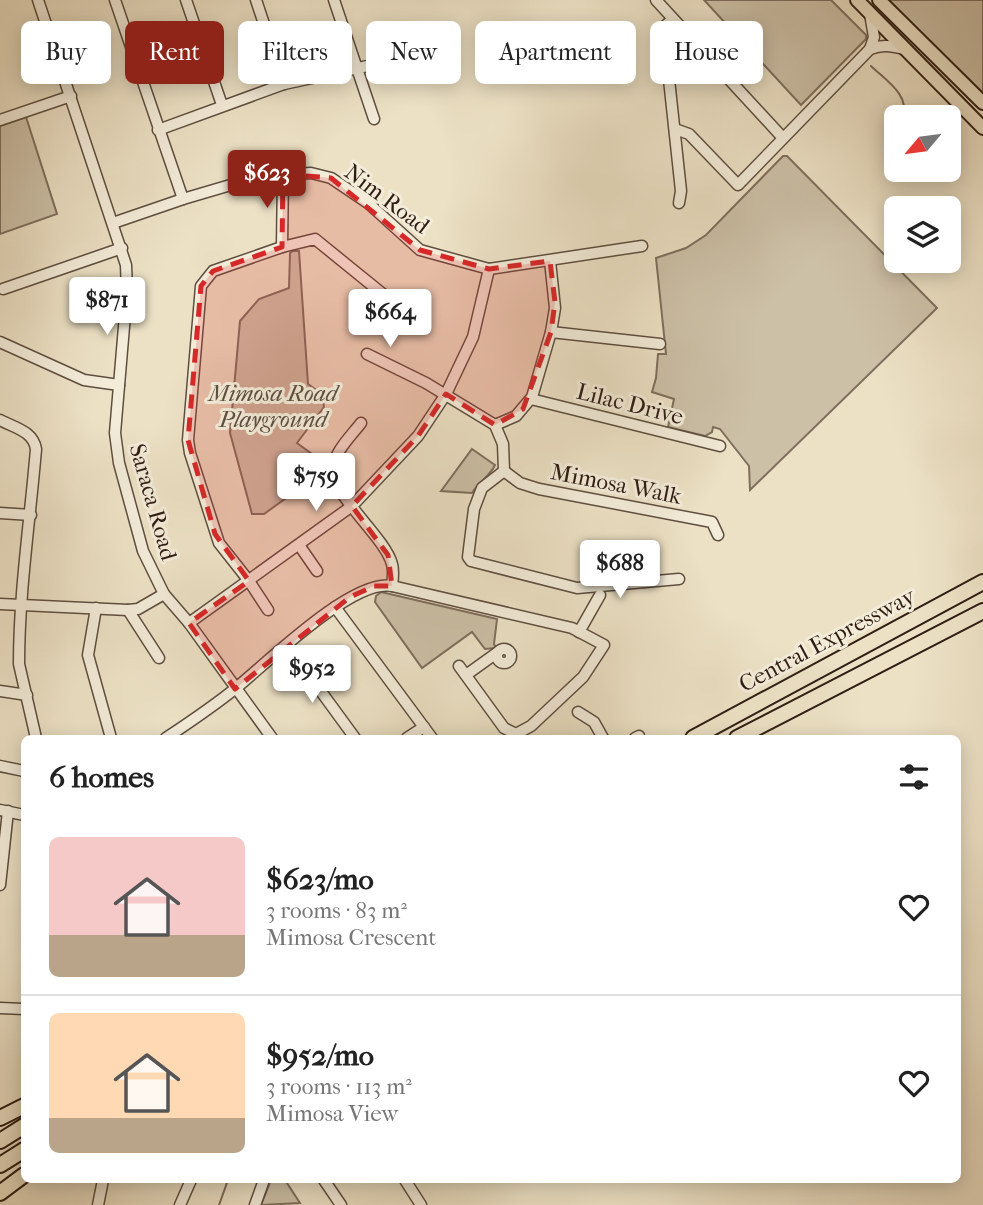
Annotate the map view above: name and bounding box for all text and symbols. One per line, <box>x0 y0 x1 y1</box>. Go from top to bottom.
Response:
chip: Buy <box>21 21 111 84</box>
chip: Rent <box>125 21 224 84</box>
chip: Filters <box>238 21 352 84</box>
chip: New <box>366 21 461 84</box>
chip: Apartment <box>475 21 636 84</box>
chip: House <box>650 21 763 84</box>
north arrow <box>884 105 961 182</box>
map controls <box>884 105 961 273</box>
pin: $623 <box>226 150 308 210</box>
street label: Nim Road <box>339 158 435 240</box>
text: $623 <box>244 159 290 186</box>
button: layers <box>884 196 961 273</box>
pin: $871 <box>66 278 148 337</box>
text: $871 <box>85 286 129 313</box>
pin: $664 <box>349 290 431 349</box>
text: $664 <box>364 298 416 325</box>
street label: Lilac Drive <box>574 378 686 430</box>
park label: Mimosa Road Playground <box>207 380 341 433</box>
street label: Saraca Road <box>124 441 183 564</box>
pin: $759 <box>275 454 357 513</box>
street label: Mimosa Walk <box>548 458 685 510</box>
text: $759 <box>293 462 339 489</box>
pin: $688 <box>579 540 661 600</box>
text: $688 <box>596 549 644 576</box>
street label: Central Expressway <box>734 582 920 698</box>
pin: $952 <box>271 646 353 705</box>
text: $952 <box>289 654 335 681</box>
icon: filters <box>895 758 933 796</box>
text: 6 homes <box>49 760 154 795</box>
text: $623/mo <box>266 862 374 897</box>
icon: home <box>105 865 189 949</box>
icon: heart <box>895 888 933 926</box>
text: 3 rooms · 83 m² <box>266 897 407 924</box>
text: Mimosa Crescent <box>266 924 436 951</box>
text: $952/mo <box>266 1038 374 1073</box>
icon: home <box>105 1041 189 1125</box>
icon: heart <box>895 1064 933 1102</box>
text: 3 rooms · 113 m² <box>266 1073 412 1100</box>
text: Mimosa View <box>266 1100 398 1127</box>

